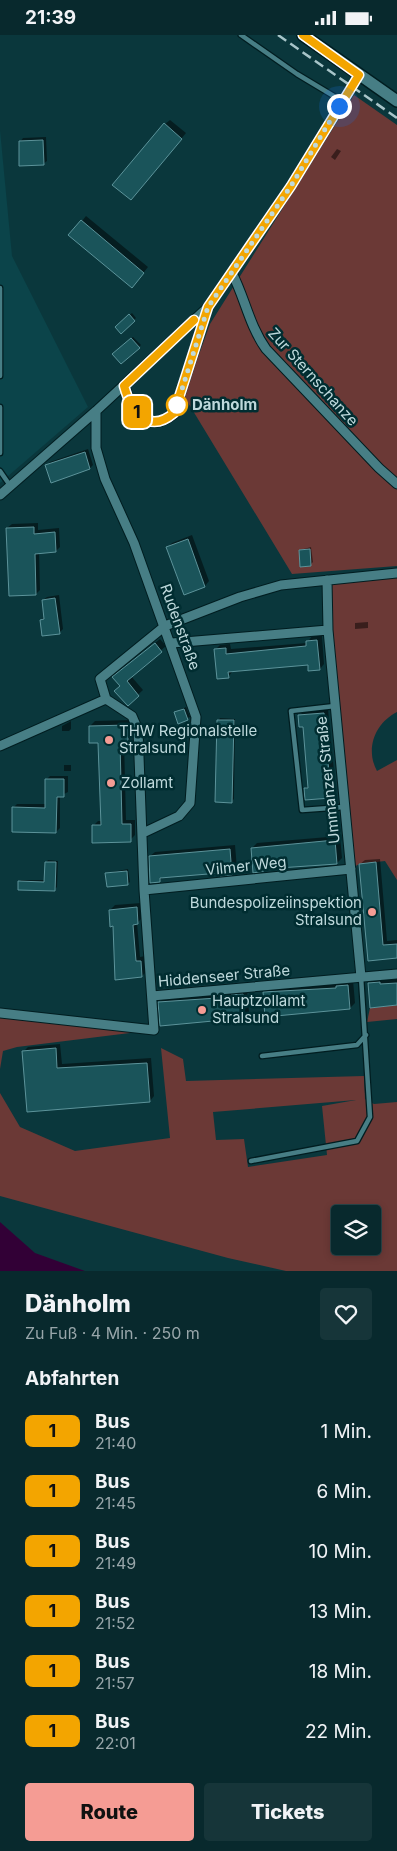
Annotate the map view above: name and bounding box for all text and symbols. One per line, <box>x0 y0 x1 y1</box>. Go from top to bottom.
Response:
text: 21:39 <box>25 6 76 29</box>
your location <box>327 94 352 119</box>
street label: Zur Sternschanze <box>264 324 362 430</box>
marker: Dänholm <box>166 394 188 416</box>
place label: Dänholm <box>192 395 257 414</box>
line badge: 1 <box>121 396 153 428</box>
text: 1 <box>133 401 141 422</box>
street label: Rudenstraße <box>156 581 205 672</box>
street label: Ummanzer Straße <box>311 715 344 845</box>
place label: THW Regionalstelle Stralsund <box>119 721 257 757</box>
marker: THW Regionalstelle Stralsund <box>103 734 115 746</box>
place label: Zollamt <box>121 773 173 792</box>
marker: Zollamt <box>105 777 117 789</box>
street label: Vilmer Weg <box>205 852 287 879</box>
place label: Bundespolizeiinspektion Stralsund <box>190 893 362 929</box>
marker: Bundespolizeiinspektion Stralsund <box>366 906 378 918</box>
street label: Hiddenseer Straße <box>157 960 291 991</box>
place label: Hauptzollamt Stralsund <box>212 991 305 1027</box>
marker: Hauptzollamt Stralsund <box>196 1004 208 1016</box>
map controls <box>331 1205 381 1255</box>
button: layers <box>331 1205 381 1255</box>
button: heart <box>320 1288 372 1340</box>
text: Dänholm <box>25 1289 131 1318</box>
text: Zu Fuß · 4 Min. · 250 m <box>25 1323 200 1343</box>
text: Abfahrten <box>25 1367 119 1390</box>
text: Bus <box>95 1410 130 1433</box>
text: 1 <box>49 1420 56 1441</box>
text: 1 Min. <box>320 1420 372 1443</box>
text: 21:40 <box>95 1433 136 1453</box>
text: Bus <box>95 1470 130 1493</box>
text: 1 <box>49 1480 56 1501</box>
text: 6 Min. <box>316 1480 372 1503</box>
text: 21:45 <box>95 1493 136 1513</box>
text: Bus <box>95 1530 130 1553</box>
text: 1 <box>49 1540 56 1561</box>
text: 10 Min. <box>308 1540 372 1563</box>
text: 21:49 <box>95 1553 136 1573</box>
text: Bus <box>95 1590 130 1613</box>
text: 1 <box>49 1600 56 1621</box>
text: 13 Min. <box>309 1600 372 1623</box>
text: 21:52 <box>95 1613 135 1633</box>
text: Bus <box>95 1650 130 1673</box>
text: 1 <box>49 1660 56 1681</box>
text: 18 Min. <box>309 1660 372 1683</box>
text: 21:57 <box>95 1673 135 1693</box>
text: Bus <box>95 1710 130 1733</box>
text: 1 <box>49 1720 56 1741</box>
text: 22 Min. <box>305 1720 372 1743</box>
text: 22:01 <box>95 1733 136 1753</box>
button: Route <box>25 1783 194 1841</box>
button: Tickets <box>204 1783 372 1841</box>

